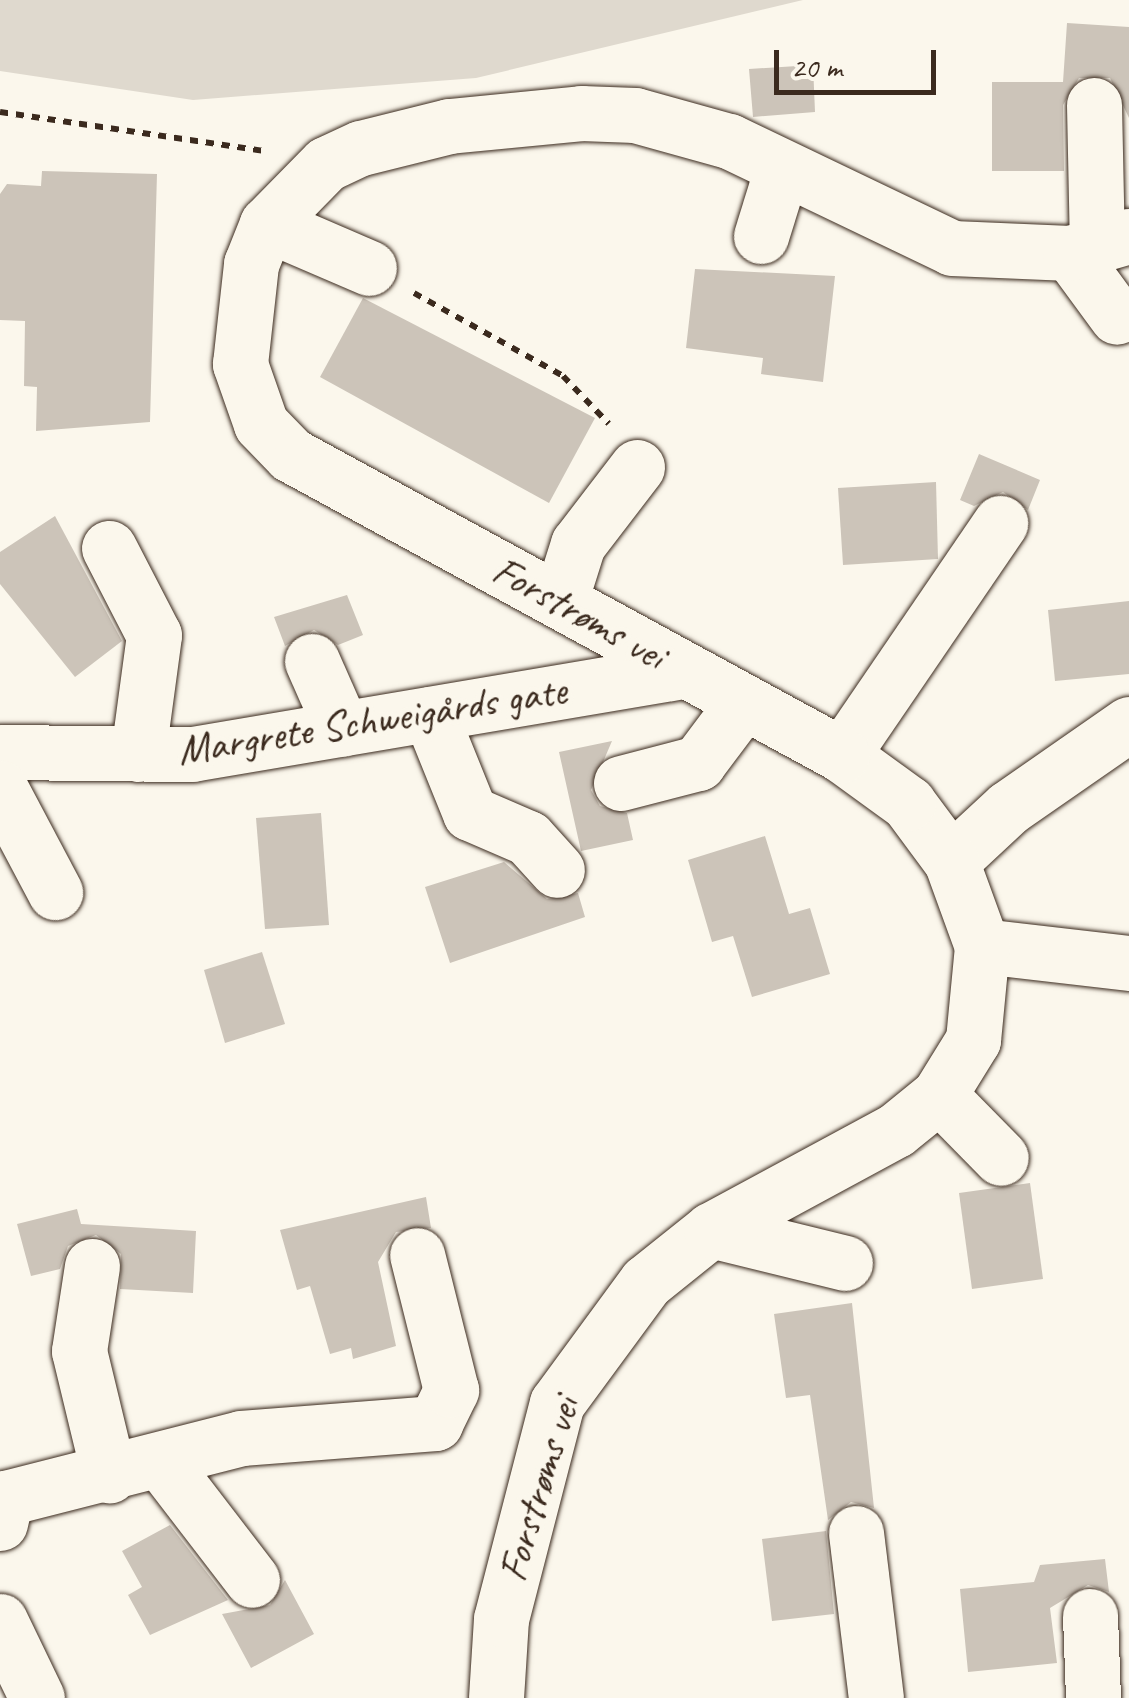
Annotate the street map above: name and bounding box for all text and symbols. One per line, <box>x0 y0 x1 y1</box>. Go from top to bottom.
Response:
scale bar <box>779 30 942 92</box>
text: 20 m <box>791 48 842 86</box>
street label: Forstrøms vei <box>484 545 674 681</box>
street label: Margrete Schweigårds gate <box>174 665 570 777</box>
street label: Forstrøms vei <box>487 1391 591 1587</box>

